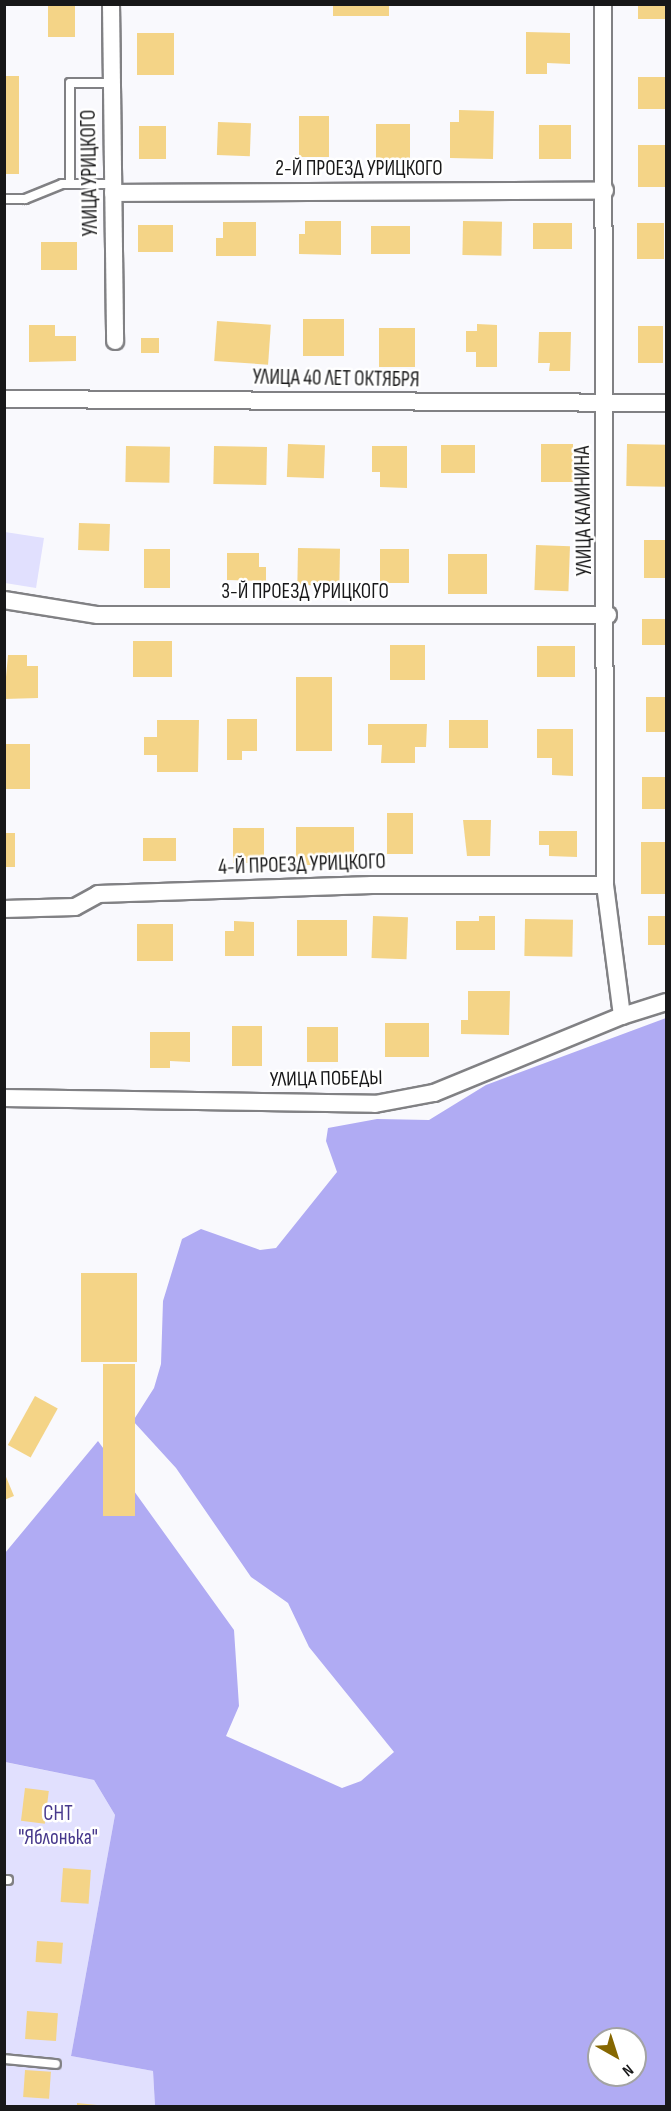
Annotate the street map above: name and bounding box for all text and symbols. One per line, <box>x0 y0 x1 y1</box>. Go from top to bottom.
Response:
street label: УЛИЦА УРИЦКОГО <box>76 109 104 237</box>
street label: 2-Й ПРОЕЗД УРИЦКОГО <box>275 156 443 182</box>
street label: УЛИЦА 40 ЛЕТ ОКТЯБРЯ <box>252 365 420 393</box>
street label: УЛИЦА КАЛИНИНА <box>570 446 598 576</box>
street label: 3-Й ПРОЕЗД УРИЦКОГО <box>221 579 389 605</box>
street label: 4-Й ПРОЕЗД УРИЦКОГО <box>218 849 386 881</box>
street label: УЛИЦА ПОБЕДЫ <box>269 1065 383 1093</box>
park label: СНТ "Яблонька" <box>18 1801 98 1851</box>
north arrow <box>587 2027 647 2087</box>
text: N <box>618 2060 637 2080</box>

